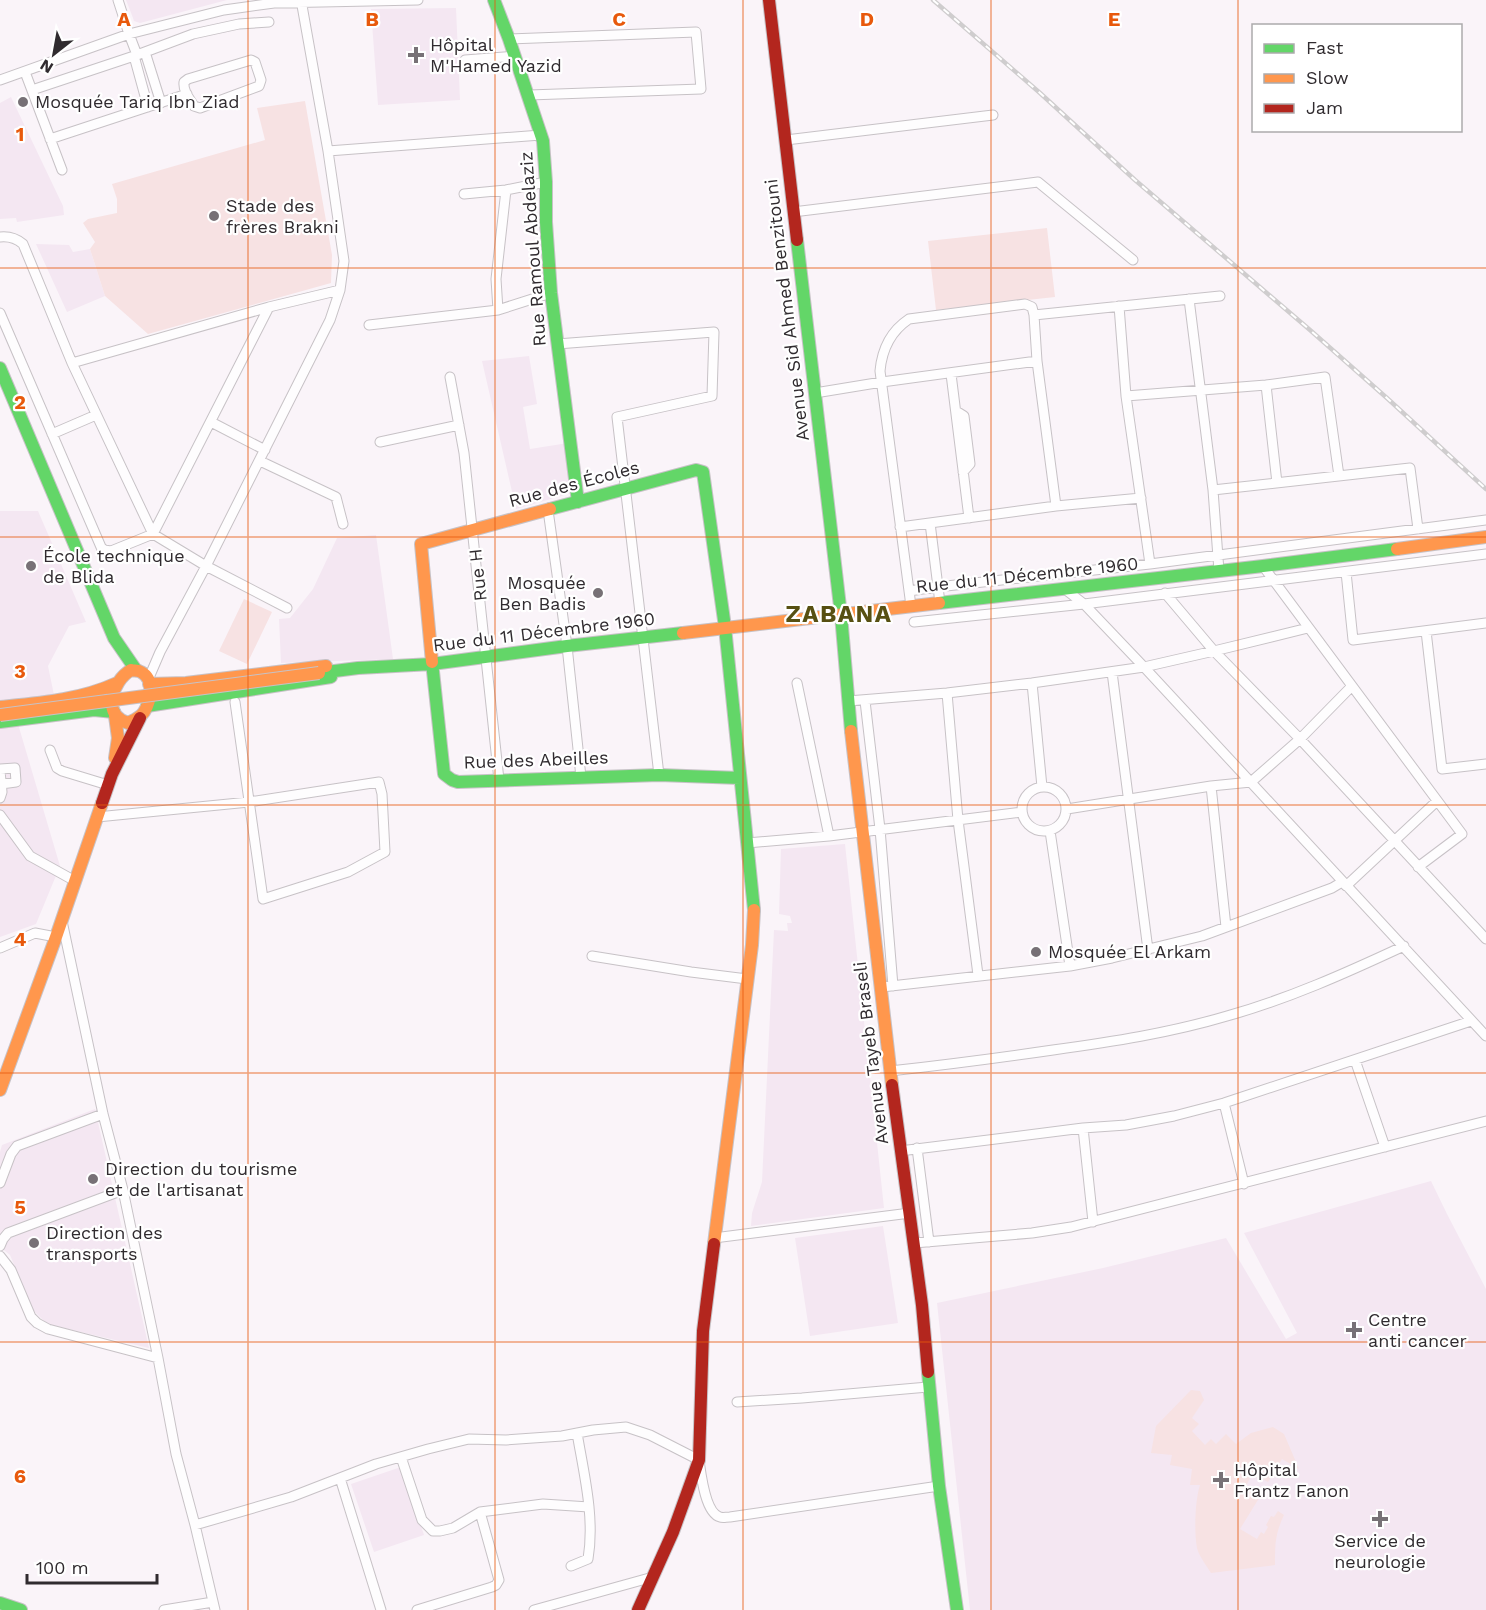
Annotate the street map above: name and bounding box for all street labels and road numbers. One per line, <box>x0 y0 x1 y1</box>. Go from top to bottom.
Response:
street label: Rue Ramoul Abdelaziz <box>515 151 550 347</box>
street label: Avenue Sid Ahmed Benzitouni <box>760 178 813 442</box>
street label: Rue des Écoles <box>506 456 641 511</box>
street label: Rue H <box>464 548 491 602</box>
street label: Rue du 11 Décembre 1960 <box>915 552 1139 597</box>
street label: Rue du 11 Décembre 1960 <box>432 607 656 656</box>
street label: Rue des Abeilles <box>463 746 609 773</box>
street label: Avenue Tayeb Braseli <box>849 960 892 1146</box>

